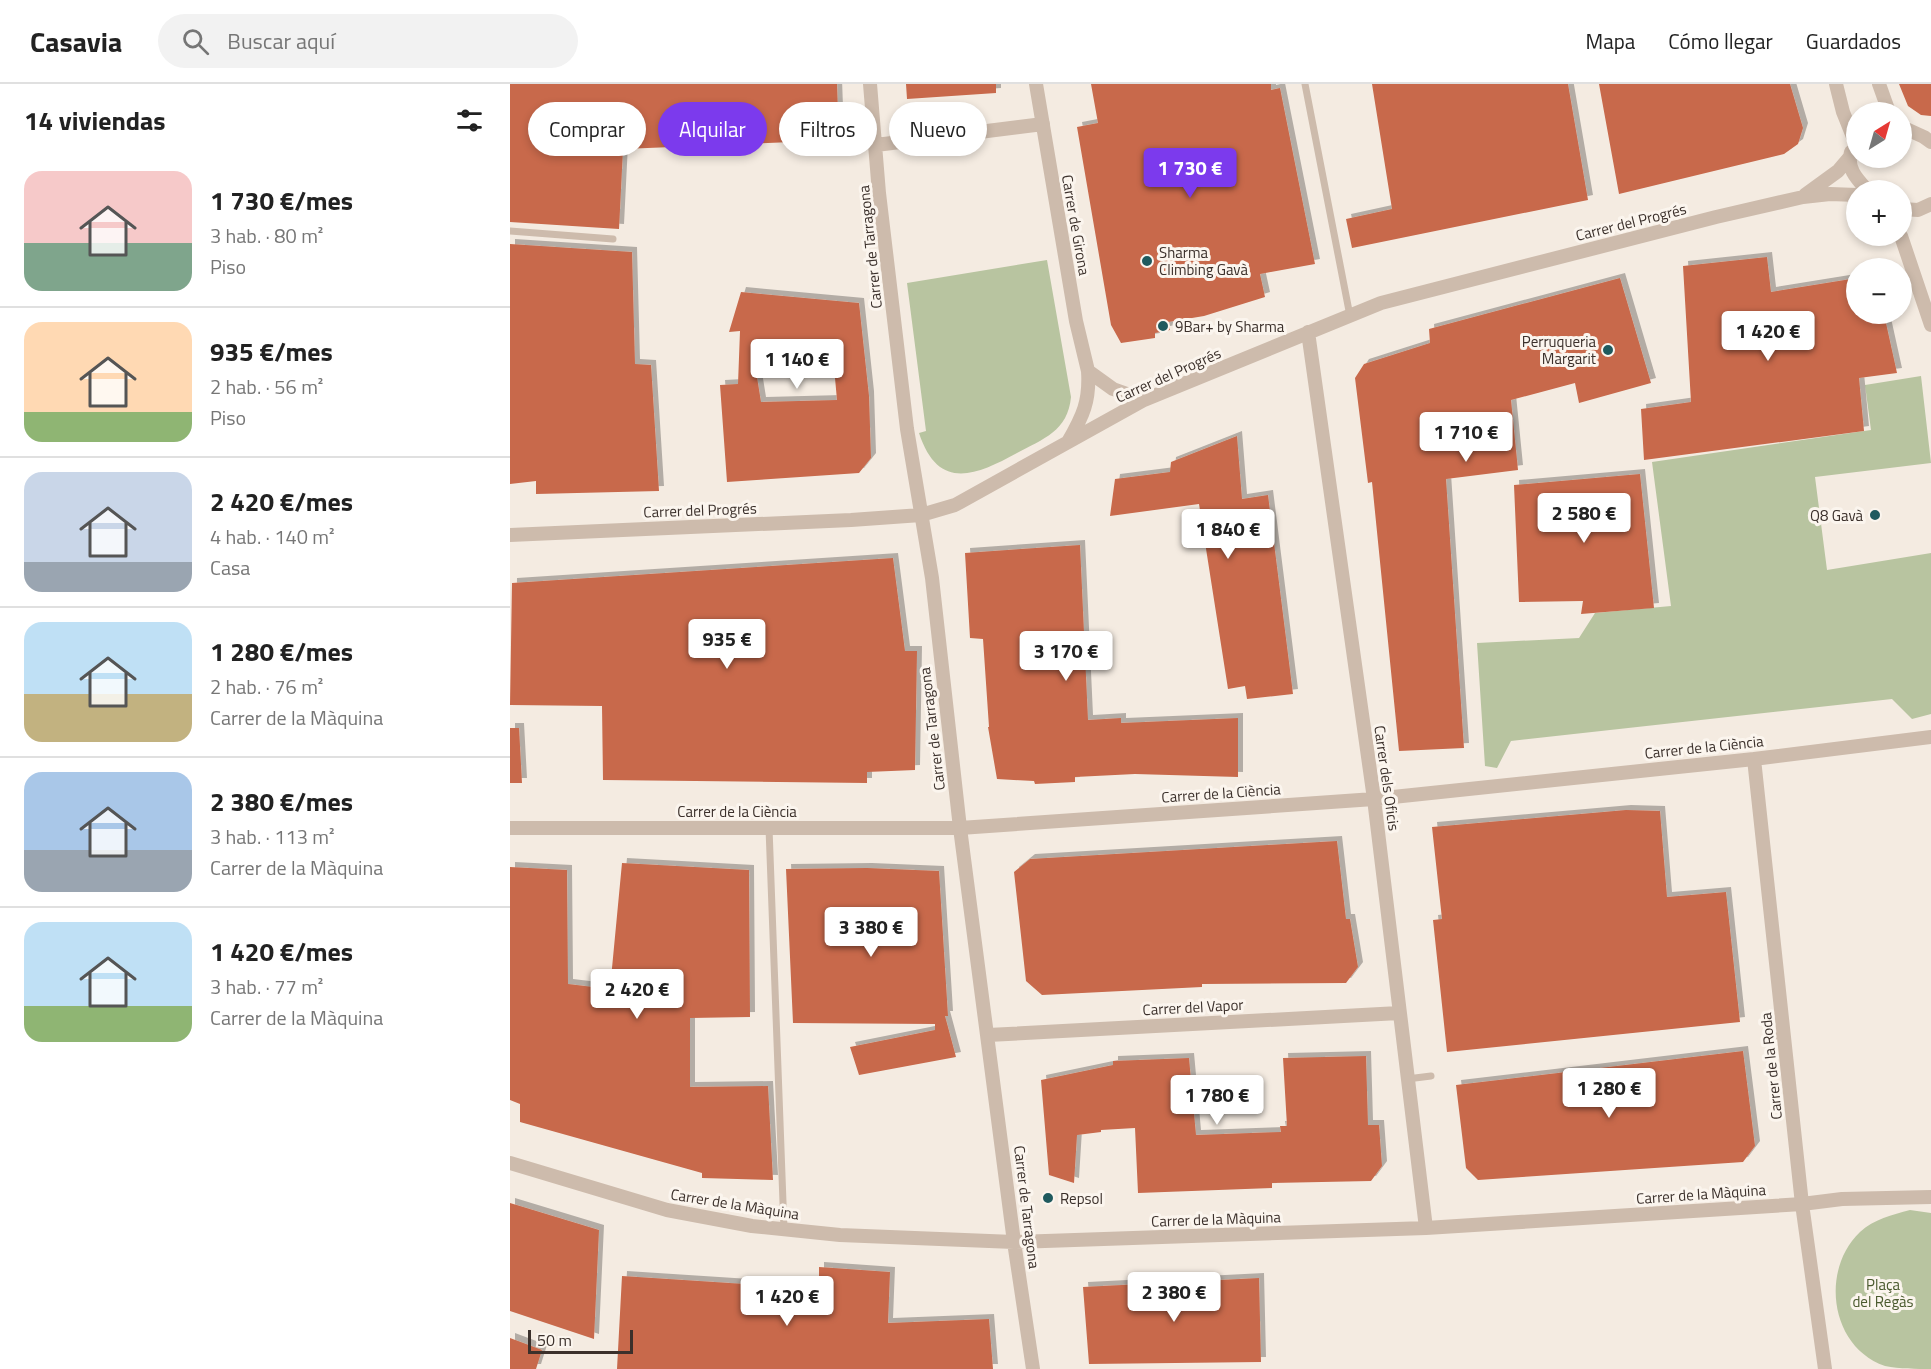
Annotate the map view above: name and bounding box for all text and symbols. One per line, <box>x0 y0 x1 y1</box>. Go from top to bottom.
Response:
search box <box>158 14 578 68</box>
text: Casavia <box>30 20 122 63</box>
text: Buscar aquí <box>227 24 335 58</box>
icon: search <box>179 25 212 58</box>
text: Mapa <box>1586 25 1635 57</box>
text: Cómo llegar <box>1668 25 1773 57</box>
text: Guardados <box>1806 25 1901 57</box>
text: 14 viviendas <box>24 101 166 140</box>
chip: Comprar <box>528 102 646 156</box>
chip: Alquilar <box>658 102 767 156</box>
chip: Filtros <box>779 102 877 156</box>
chip: Nuevo <box>889 102 987 156</box>
north arrow <box>1846 102 1912 168</box>
map controls <box>1846 102 1912 324</box>
icon: filters <box>453 104 486 137</box>
pin: 1 730 € <box>1135 148 1245 199</box>
text: 1 730 € <box>1158 152 1222 183</box>
street label: Carrer de Girona <box>1056 173 1096 278</box>
button: + <box>1846 180 1912 246</box>
text: 1 730 €/mes <box>210 181 353 220</box>
street label: Carrer de Tarragona <box>852 184 888 310</box>
icon: home <box>72 195 144 267</box>
street label: Carrer del Progrés <box>1573 197 1689 247</box>
text: 3 hab. · 80 m² <box>210 220 323 251</box>
place label: Sharma Climbing Gavà <box>1159 241 1248 281</box>
text: Piso <box>210 251 246 282</box>
marker: Sharma Climbing Gavà <box>1140 254 1154 268</box>
button: − <box>1846 258 1912 324</box>
pin: 1 420 € <box>1713 311 1823 362</box>
place label: 9Bar+ by Sharma <box>1175 315 1285 338</box>
text: 1 420 € <box>1736 315 1800 346</box>
marker: 9Bar+ by Sharma <box>1156 319 1170 333</box>
place label: Perruqueria Margarit <box>1522 330 1597 370</box>
text: 935 €/mes <box>210 332 333 371</box>
pin: 1 140 € <box>742 339 852 390</box>
street label: Carrer del Progrés <box>1112 341 1224 409</box>
text: 1 140 € <box>765 343 829 374</box>
marker: Perruqueria Margarit <box>1601 343 1615 357</box>
icon: home <box>72 346 144 418</box>
text: 2 hab. · 56 m² <box>210 371 323 402</box>
text: Piso <box>210 402 246 433</box>
pin: 1 710 € <box>1411 412 1521 463</box>
text: 1 710 € <box>1434 416 1498 447</box>
text: 2 420 €/mes <box>210 482 353 521</box>
pin: 2 580 € <box>1529 493 1639 544</box>
icon: home <box>72 496 144 568</box>
street label: Carrer del Progrés <box>643 497 757 523</box>
text: 2 580 € <box>1552 497 1616 528</box>
place label: Q8 Gavà <box>1810 504 1863 527</box>
marker: Q8 Gavà <box>1868 508 1882 522</box>
pin: 1 840 € <box>1173 509 1283 560</box>
text: 1 840 € <box>1196 513 1260 544</box>
text: 4 hab. · 140 m² <box>210 521 335 552</box>
text: Casa <box>210 552 250 583</box>
pin: 935 € <box>685 619 769 670</box>
text: 935 € <box>702 623 752 654</box>
pin: 3 170 € <box>1011 631 1121 682</box>
text: 1 280 €/mes <box>210 632 353 671</box>
text: 3 170 € <box>1034 635 1098 666</box>
icon: home <box>72 646 144 718</box>
street label: Carrer de Tarragona <box>913 666 951 792</box>
text: 2 hab. · 76 m² <box>210 671 323 702</box>
text: Carrer de la Màquina <box>210 702 383 733</box>
street label: Carrer dels Oficis <box>1368 724 1406 832</box>
street label: Carrer de la Ciència <box>1643 729 1765 765</box>
street label: Carrer de la Ciència <box>1161 777 1282 809</box>
text: 2 380 €/mes <box>210 782 353 821</box>
icon: home <box>72 796 144 868</box>
street label: Carrer de la Ciència <box>677 800 797 823</box>
text: 3 hab. · 113 m² <box>210 821 335 852</box>
text: Carrer de la Màquina <box>210 852 383 883</box>
pin: 3 380 € <box>816 907 926 958</box>
text: 3 380 € <box>839 911 903 942</box>
text: 1 420 €/mes <box>210 932 353 971</box>
icon: home <box>72 946 144 1018</box>
pin: 2 420 € <box>582 969 692 1020</box>
text: 3 hab. · 77 m² <box>210 971 323 1002</box>
text: 2 420 € <box>605 973 669 1004</box>
street label: Carrer del Vapor <box>1142 993 1244 1021</box>
text: Carrer de la Màquina <box>210 1002 383 1033</box>
street label: Carrer de la Roda <box>1754 1011 1788 1121</box>
pin: 1 280 € <box>1554 1068 1664 1119</box>
text: 1 280 € <box>1577 1072 1641 1103</box>
pin: 1 780 € <box>1162 1075 1272 1126</box>
text: 1 780 € <box>1185 1079 1249 1110</box>
street label: Carrer de Tarragona <box>1008 1144 1046 1270</box>
street label: Carrer de la Màquina <box>1635 1178 1767 1210</box>
street label: Carrer de la Màquina <box>669 1182 801 1226</box>
place label: Repsol <box>1060 1187 1103 1210</box>
marker: Repsol <box>1041 1191 1055 1205</box>
street label: Carrer de la Màquina <box>1151 1205 1282 1233</box>
pin: 2 380 € <box>1119 1272 1229 1323</box>
park label: Plaça del Regàs <box>1852 1273 1914 1313</box>
pin: 1 420 € <box>732 1276 842 1327</box>
text: 2 380 € <box>1142 1276 1206 1307</box>
text: 1 420 € <box>755 1280 819 1311</box>
scale bar <box>528 1327 633 1354</box>
text: 50 m <box>537 1328 572 1352</box>

